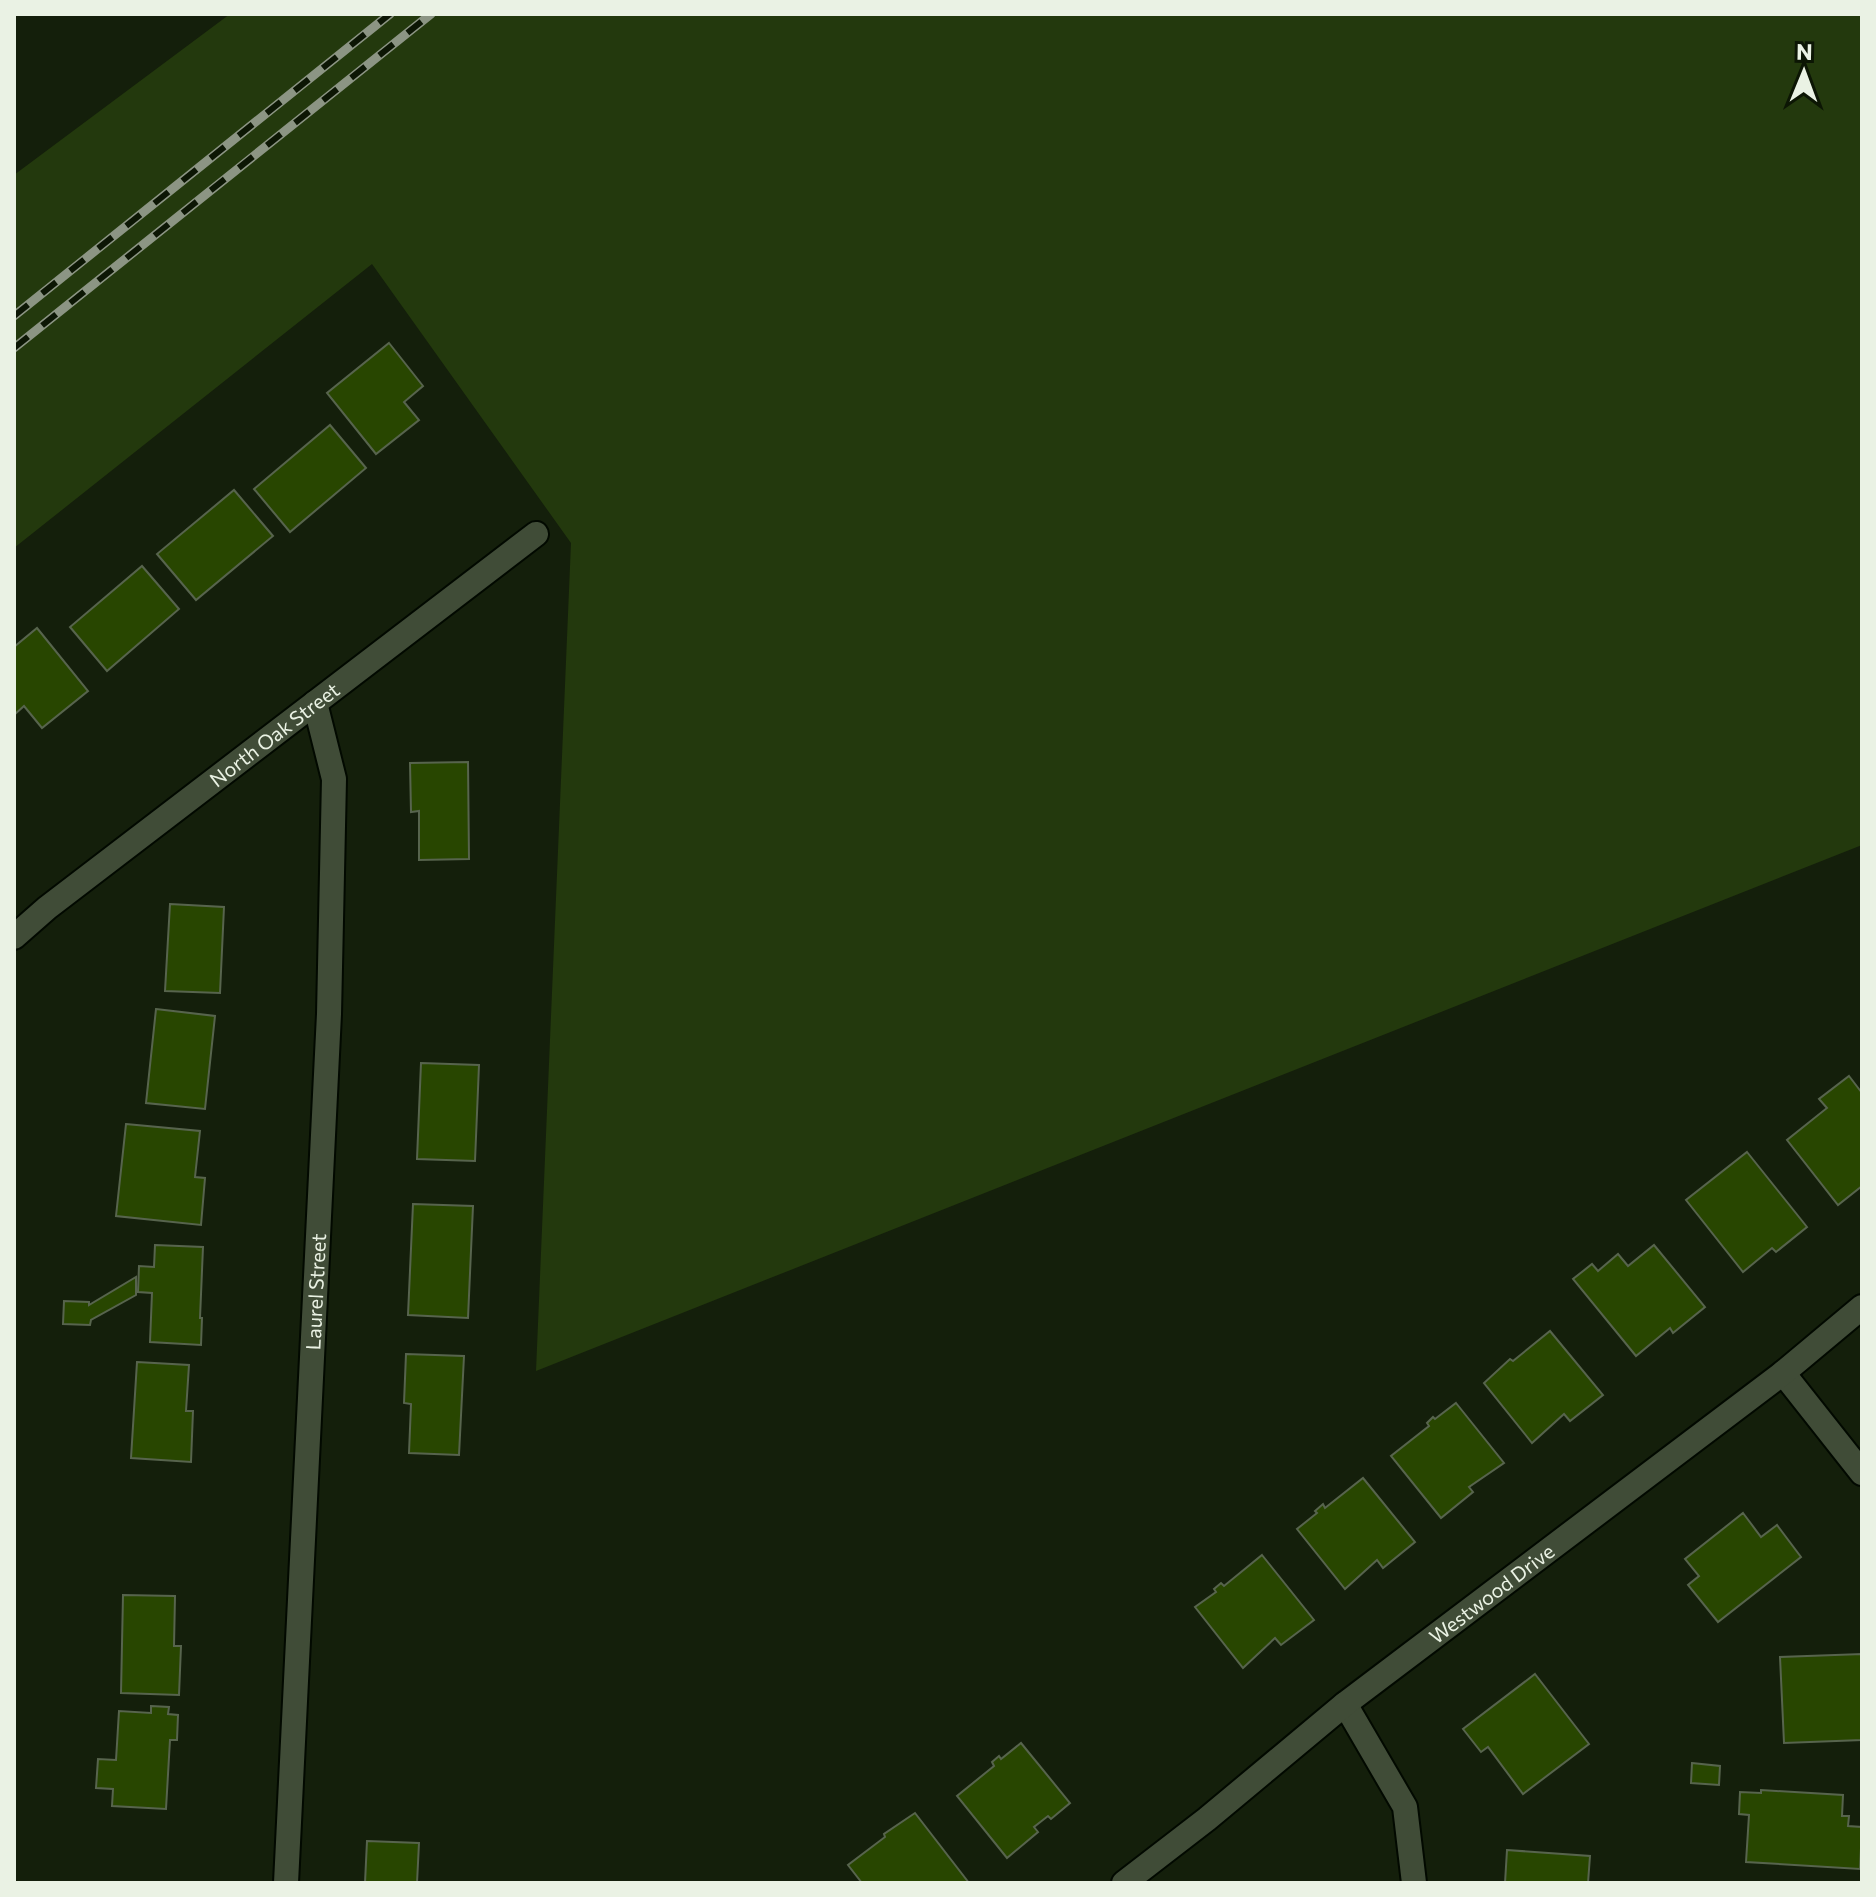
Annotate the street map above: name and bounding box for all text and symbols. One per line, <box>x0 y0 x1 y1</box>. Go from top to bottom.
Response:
north arrow <box>1764 32 1844 112</box>
text: N <box>1796 38 1813 65</box>
street label: North Oak Street <box>205 677 344 791</box>
street label: Laurel Street <box>300 1233 330 1351</box>
street label: Westwood Drive <box>1424 1539 1559 1648</box>

